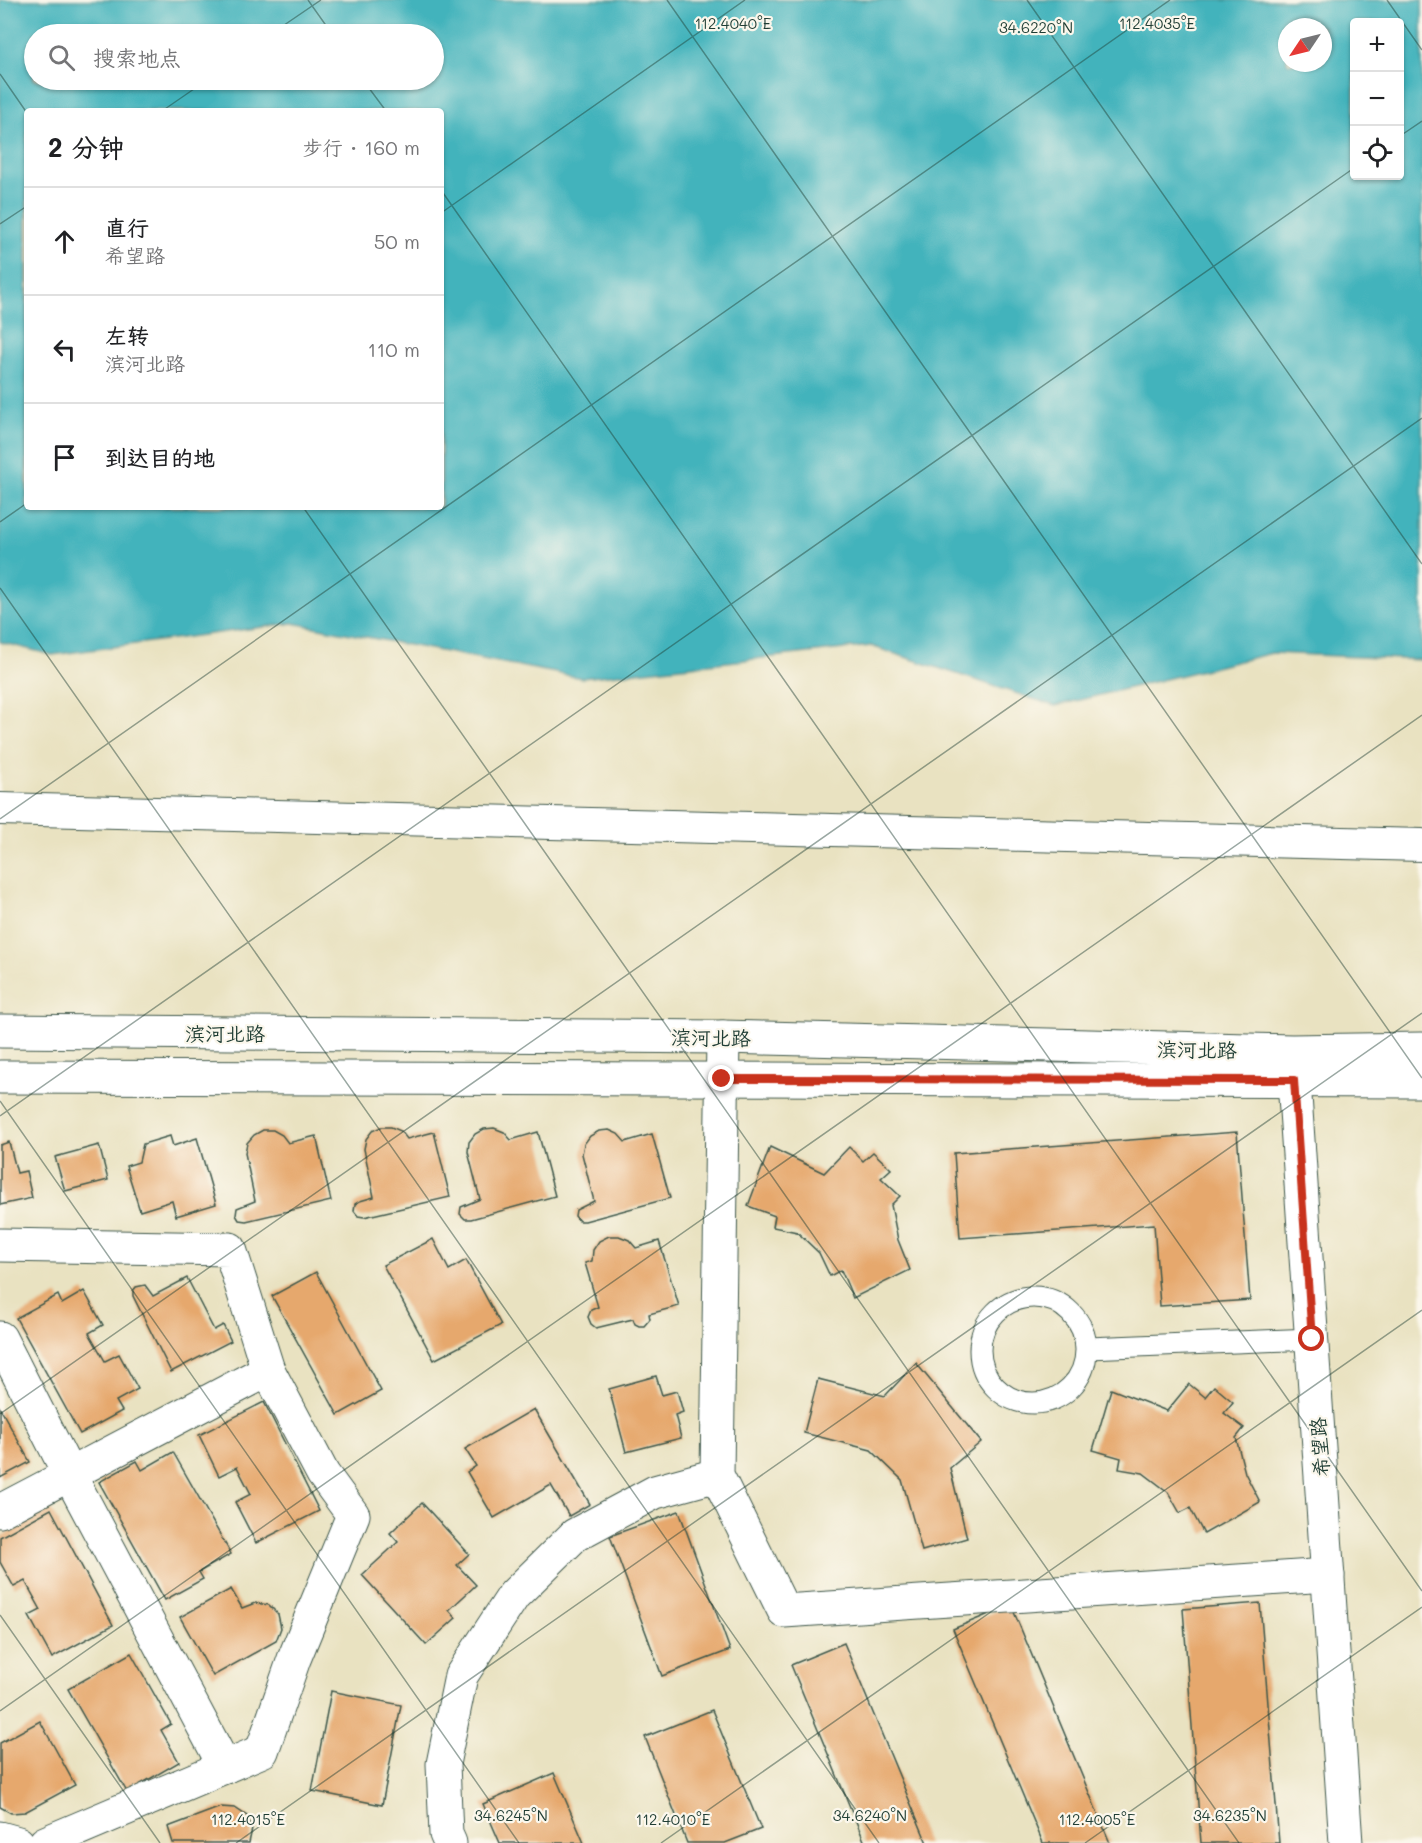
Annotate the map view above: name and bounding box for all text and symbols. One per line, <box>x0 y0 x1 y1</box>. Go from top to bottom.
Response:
text: 112.4040°E <box>695 13 772 33</box>
text: 112.4035°E <box>1119 13 1195 33</box>
text: 34.6220°N <box>999 17 1073 37</box>
north arrow <box>1278 18 1332 72</box>
map controls <box>1350 18 1404 180</box>
button: + <box>1350 18 1404 72</box>
search box <box>24 24 444 90</box>
icon: search <box>45 41 78 74</box>
text: 搜索地点 <box>93 43 181 72</box>
button: − <box>1350 72 1404 126</box>
button: locate <box>1350 126 1404 180</box>
text: 2 分钟 <box>48 130 124 164</box>
text: 步行 · 160 m <box>303 134 420 160</box>
text: 直行 <box>105 213 149 242</box>
icon: ahead <box>48 225 81 258</box>
text: 50 m <box>374 228 420 254</box>
text: 希望路 <box>105 242 165 268</box>
text: 左转 <box>105 321 149 350</box>
icon: left <box>48 333 81 366</box>
text: 110 m <box>367 336 420 362</box>
text: 滨河北路 <box>105 350 185 376</box>
icon: arrive <box>48 441 81 474</box>
text: 到达目的地 <box>105 443 215 472</box>
street label: 滨河北路 <box>185 1020 266 1046</box>
street label: 滨河北路 <box>671 1023 752 1051</box>
street label: 滨河北路 <box>1157 1035 1238 1063</box>
route end <box>708 1065 734 1091</box>
route start <box>1298 1325 1324 1351</box>
street label: 希望路 <box>1304 1415 1334 1478</box>
text: 34.6245°N <box>474 1805 548 1825</box>
text: 34.6240°N <box>833 1805 907 1825</box>
text: 34.6235°N <box>1193 1805 1267 1825</box>
text: 112.4015°E <box>211 1809 285 1829</box>
text: 112.4010°E <box>636 1809 711 1829</box>
text: 112.4005°E <box>1059 1809 1136 1829</box>

